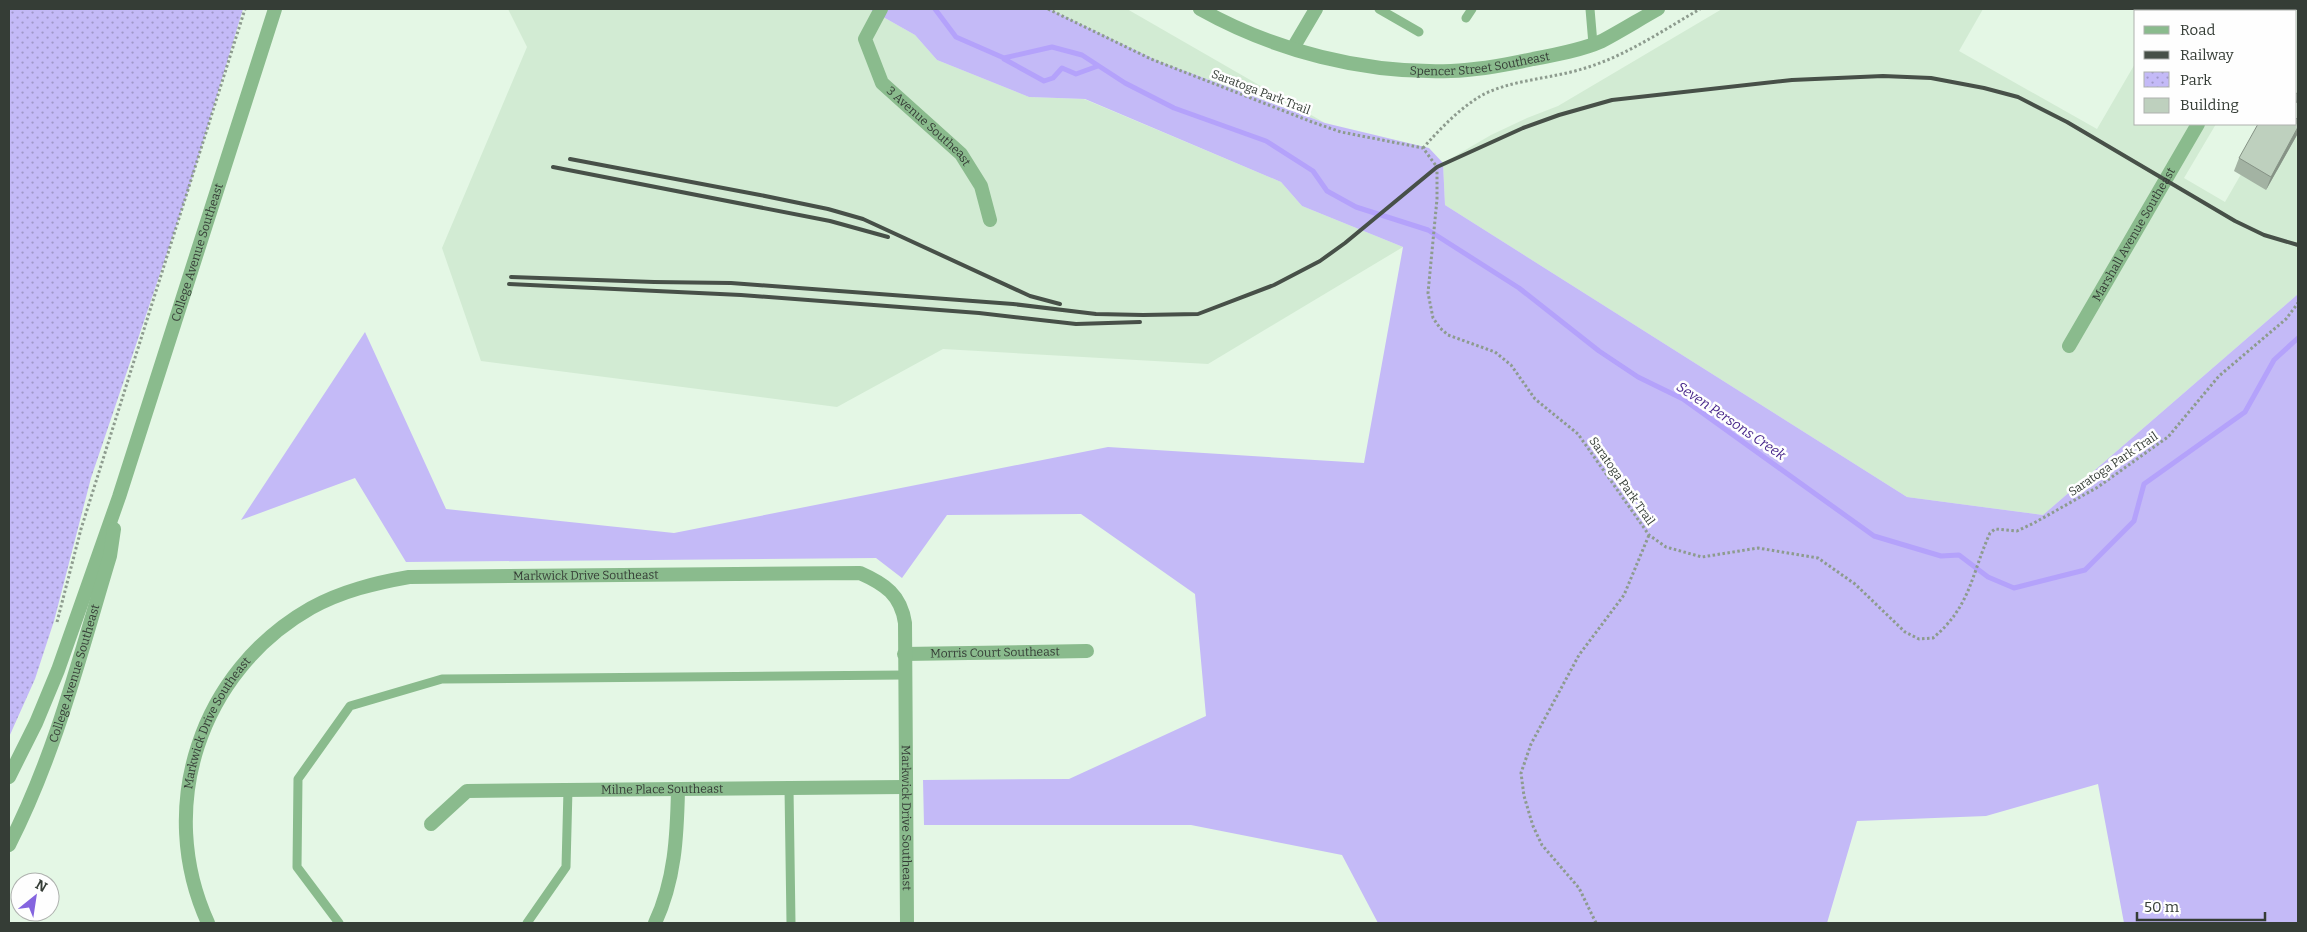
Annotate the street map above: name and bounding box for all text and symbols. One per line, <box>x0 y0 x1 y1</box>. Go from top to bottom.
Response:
legend <box>2134 10 2297 125</box>
text: Road <box>2180 21 2215 39</box>
text: Railway <box>2180 46 2234 64</box>
street label: Spencer Street Southeast <box>1409 49 1552 78</box>
street label: Saratoga Park Trail <box>1210 67 1313 117</box>
text: Park <box>2180 71 2212 89</box>
street label: 3 Avenue Southeast <box>884 84 974 169</box>
text: Building <box>2180 96 2239 114</box>
street label: Marshall Avenue Southeast <box>2089 164 2178 304</box>
street label: College Avenue Southeast <box>169 181 226 323</box>
water label: Seven Persons Creek <box>1673 378 1789 464</box>
street label: Saratoga Park Trail <box>2066 429 2161 499</box>
street label: Saratoga Park Trail <box>1586 434 1658 528</box>
street label: Markwick Drive Southeast <box>513 568 659 583</box>
street label: College Avenue Southeast <box>46 602 103 745</box>
street label: Morris Court Southeast <box>930 644 1061 661</box>
street label: Markwick Drive Southeast <box>181 654 254 790</box>
street label: Markwick Drive Southeast <box>899 745 914 891</box>
street label: Milne Place Southeast <box>601 782 724 797</box>
north arrow <box>10 872 60 922</box>
text: N <box>32 876 50 896</box>
scale bar <box>2137 890 2264 922</box>
text: 50 m <box>2144 898 2180 916</box>

